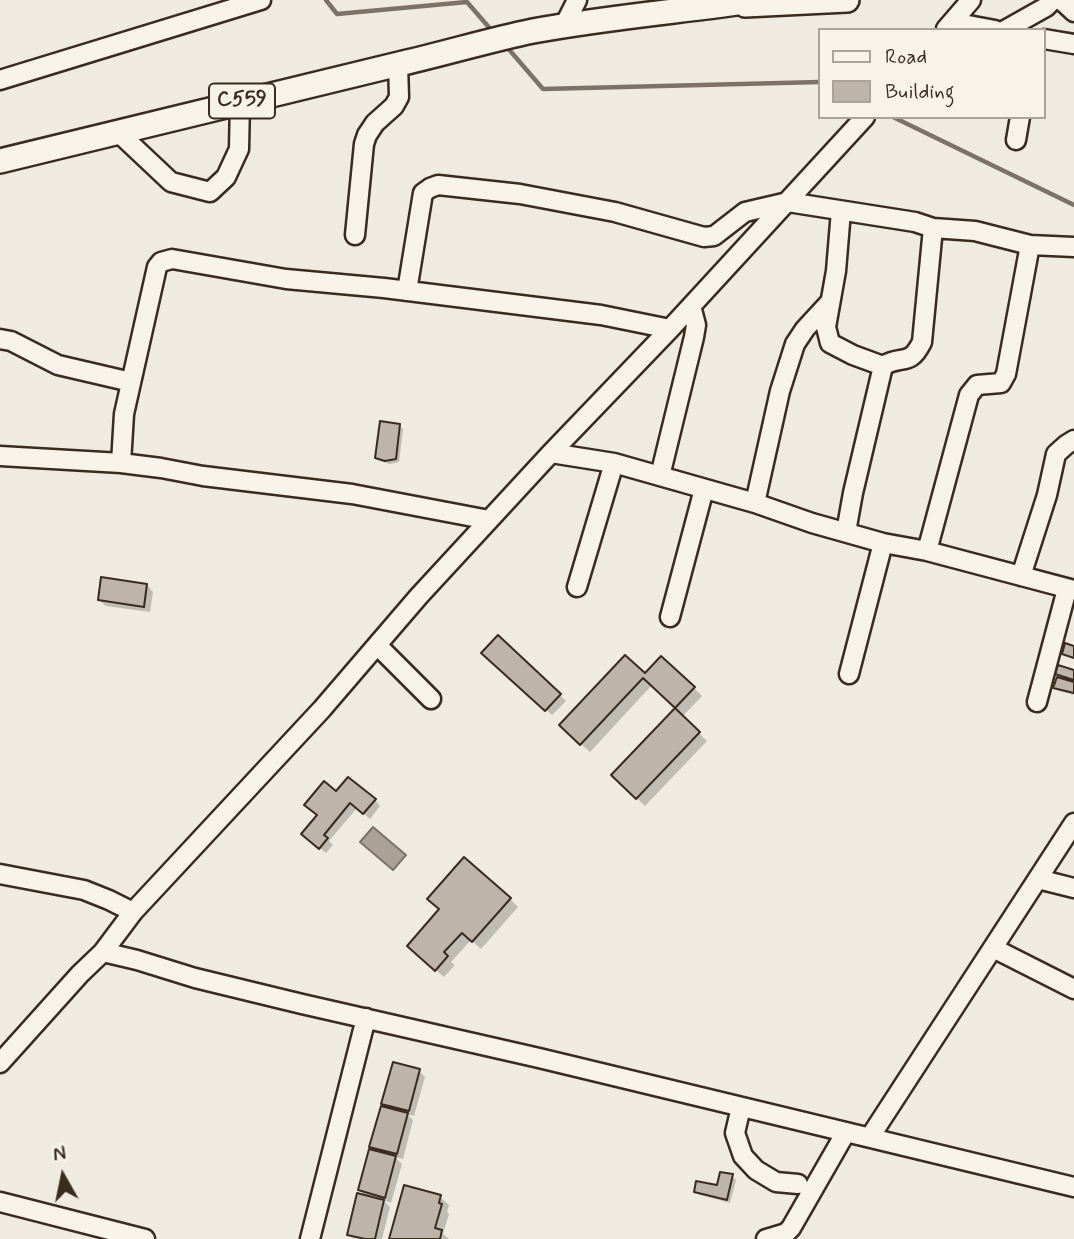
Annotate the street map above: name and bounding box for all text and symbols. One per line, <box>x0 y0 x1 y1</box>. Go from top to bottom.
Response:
legend <box>818 28 1046 119</box>
text: Road <box>885 43 927 71</box>
text: Building <box>885 78 955 106</box>
road number: C559 <box>209 84 275 119</box>
north arrow <box>28 1141 98 1211</box>
text: N <box>51 1141 68 1168</box>

